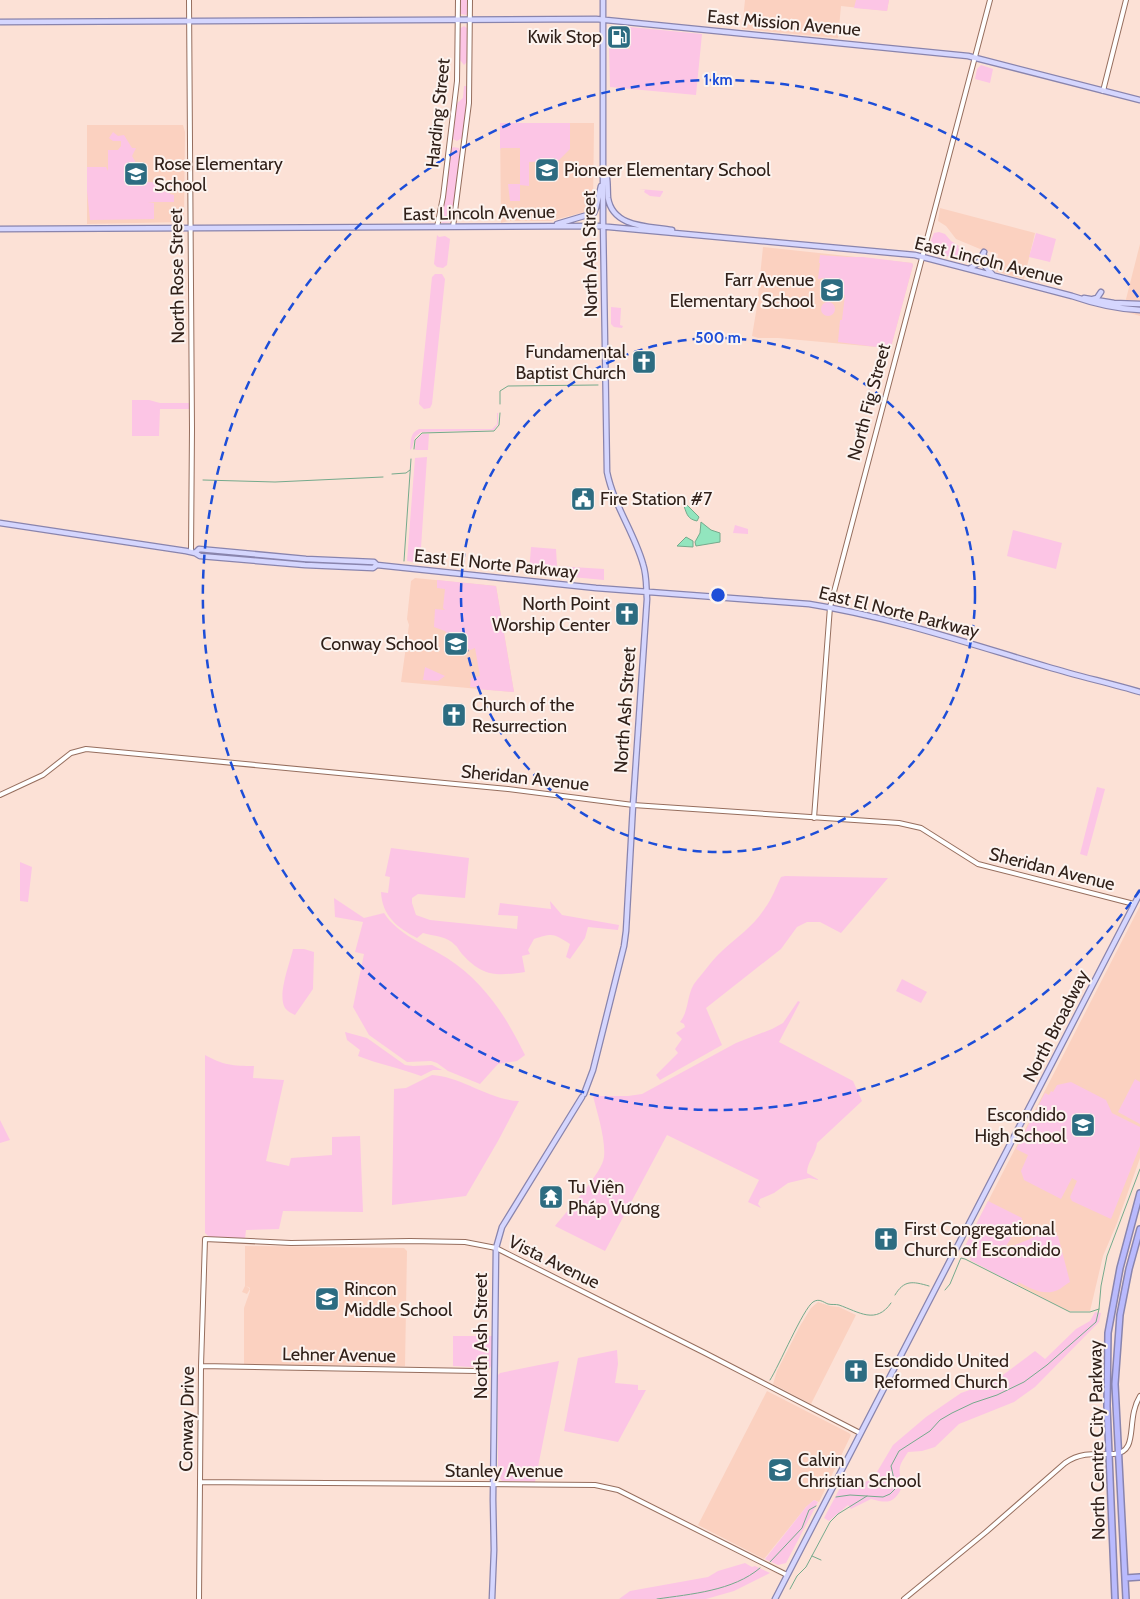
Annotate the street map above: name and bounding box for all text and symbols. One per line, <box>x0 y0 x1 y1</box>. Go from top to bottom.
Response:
street label: East Mission Avenue <box>706 5 862 41</box>
fuel station icon: Kwik Stop <box>606 24 632 50</box>
place label: Kwik Stop <box>527 26 602 48</box>
street label: Harding Street <box>421 57 455 169</box>
text: 1 km <box>703 71 733 89</box>
place label: Rose Elementary School <box>154 153 283 196</box>
school or university icon: Pioneer Elementary School <box>534 157 560 183</box>
place label: Pioneer Elementary School <box>564 159 771 181</box>
school or university icon: Rose Elementary School <box>123 161 149 187</box>
street label: North Ash Street <box>578 191 602 317</box>
street label: East Lincoln Avenue <box>403 201 555 225</box>
street label: North Rose Street <box>165 208 189 344</box>
street label: East Lincoln Avenue <box>912 232 1066 290</box>
place label: Farr Avenue Elementary School <box>670 269 815 312</box>
school or university icon: Farr Avenue Elementary School <box>819 277 845 303</box>
text: 500 m <box>695 329 741 347</box>
place label: Fundamental Baptist Church <box>516 341 627 384</box>
street label: North Fig Street <box>843 341 895 463</box>
church icon: Fundamental Baptist Church <box>631 349 657 375</box>
public building icon: Fire Station #7 <box>570 486 596 512</box>
place label: Fire Station #7 <box>600 488 712 510</box>
street label: East El Norte Parkway <box>413 544 579 584</box>
street label: East El Norte Parkway <box>817 581 981 643</box>
centre of rings <box>709 586 727 604</box>
place label: North Point Worship Center <box>492 593 610 636</box>
church icon: North Point Worship Center <box>614 601 640 627</box>
school or university icon: Conway School <box>443 631 469 657</box>
place label: Conway School <box>320 633 439 655</box>
street label: North Ash Street <box>610 646 640 774</box>
place label: Church of the Resurrection <box>472 694 575 737</box>
church icon: Church of the Resurrection <box>441 702 467 728</box>
street label: Sheridan Avenue <box>460 760 590 796</box>
street label: Sheridan Avenue <box>987 843 1117 895</box>
street label: North Broadway <box>1018 966 1094 1086</box>
place label: Escondido High School <box>974 1104 1067 1147</box>
school or university icon: Escondido High School <box>1070 1112 1096 1138</box>
place label: Tu Viện Pháp Vương <box>568 1176 660 1219</box>
temple icon: Tu Viện Pháp Vương <box>538 1184 564 1210</box>
place label: First Congregational Church of Escondido <box>904 1218 1061 1261</box>
church icon: First Congregational Church of Escondido <box>873 1226 899 1252</box>
street label: Vista Avenue <box>505 1230 603 1294</box>
street label: North Ash Street <box>470 1273 492 1399</box>
place label: Rincon Middle School <box>344 1278 453 1321</box>
school or university icon: Rincon Middle School <box>314 1286 340 1312</box>
street label: North Centre City Parkway <box>1084 1340 1110 1540</box>
street label: Lehner Avenue <box>282 1343 396 1367</box>
place label: Escondido United Reformed Church <box>874 1350 1009 1393</box>
church icon: Escondido United Reformed Church <box>843 1358 869 1384</box>
street label: Conway Drive <box>175 1366 199 1472</box>
place label: Calvin Christian School <box>798 1449 922 1492</box>
school or university icon: Calvin Christian School <box>767 1457 793 1483</box>
street label: Stanley Avenue <box>445 1460 563 1482</box>

